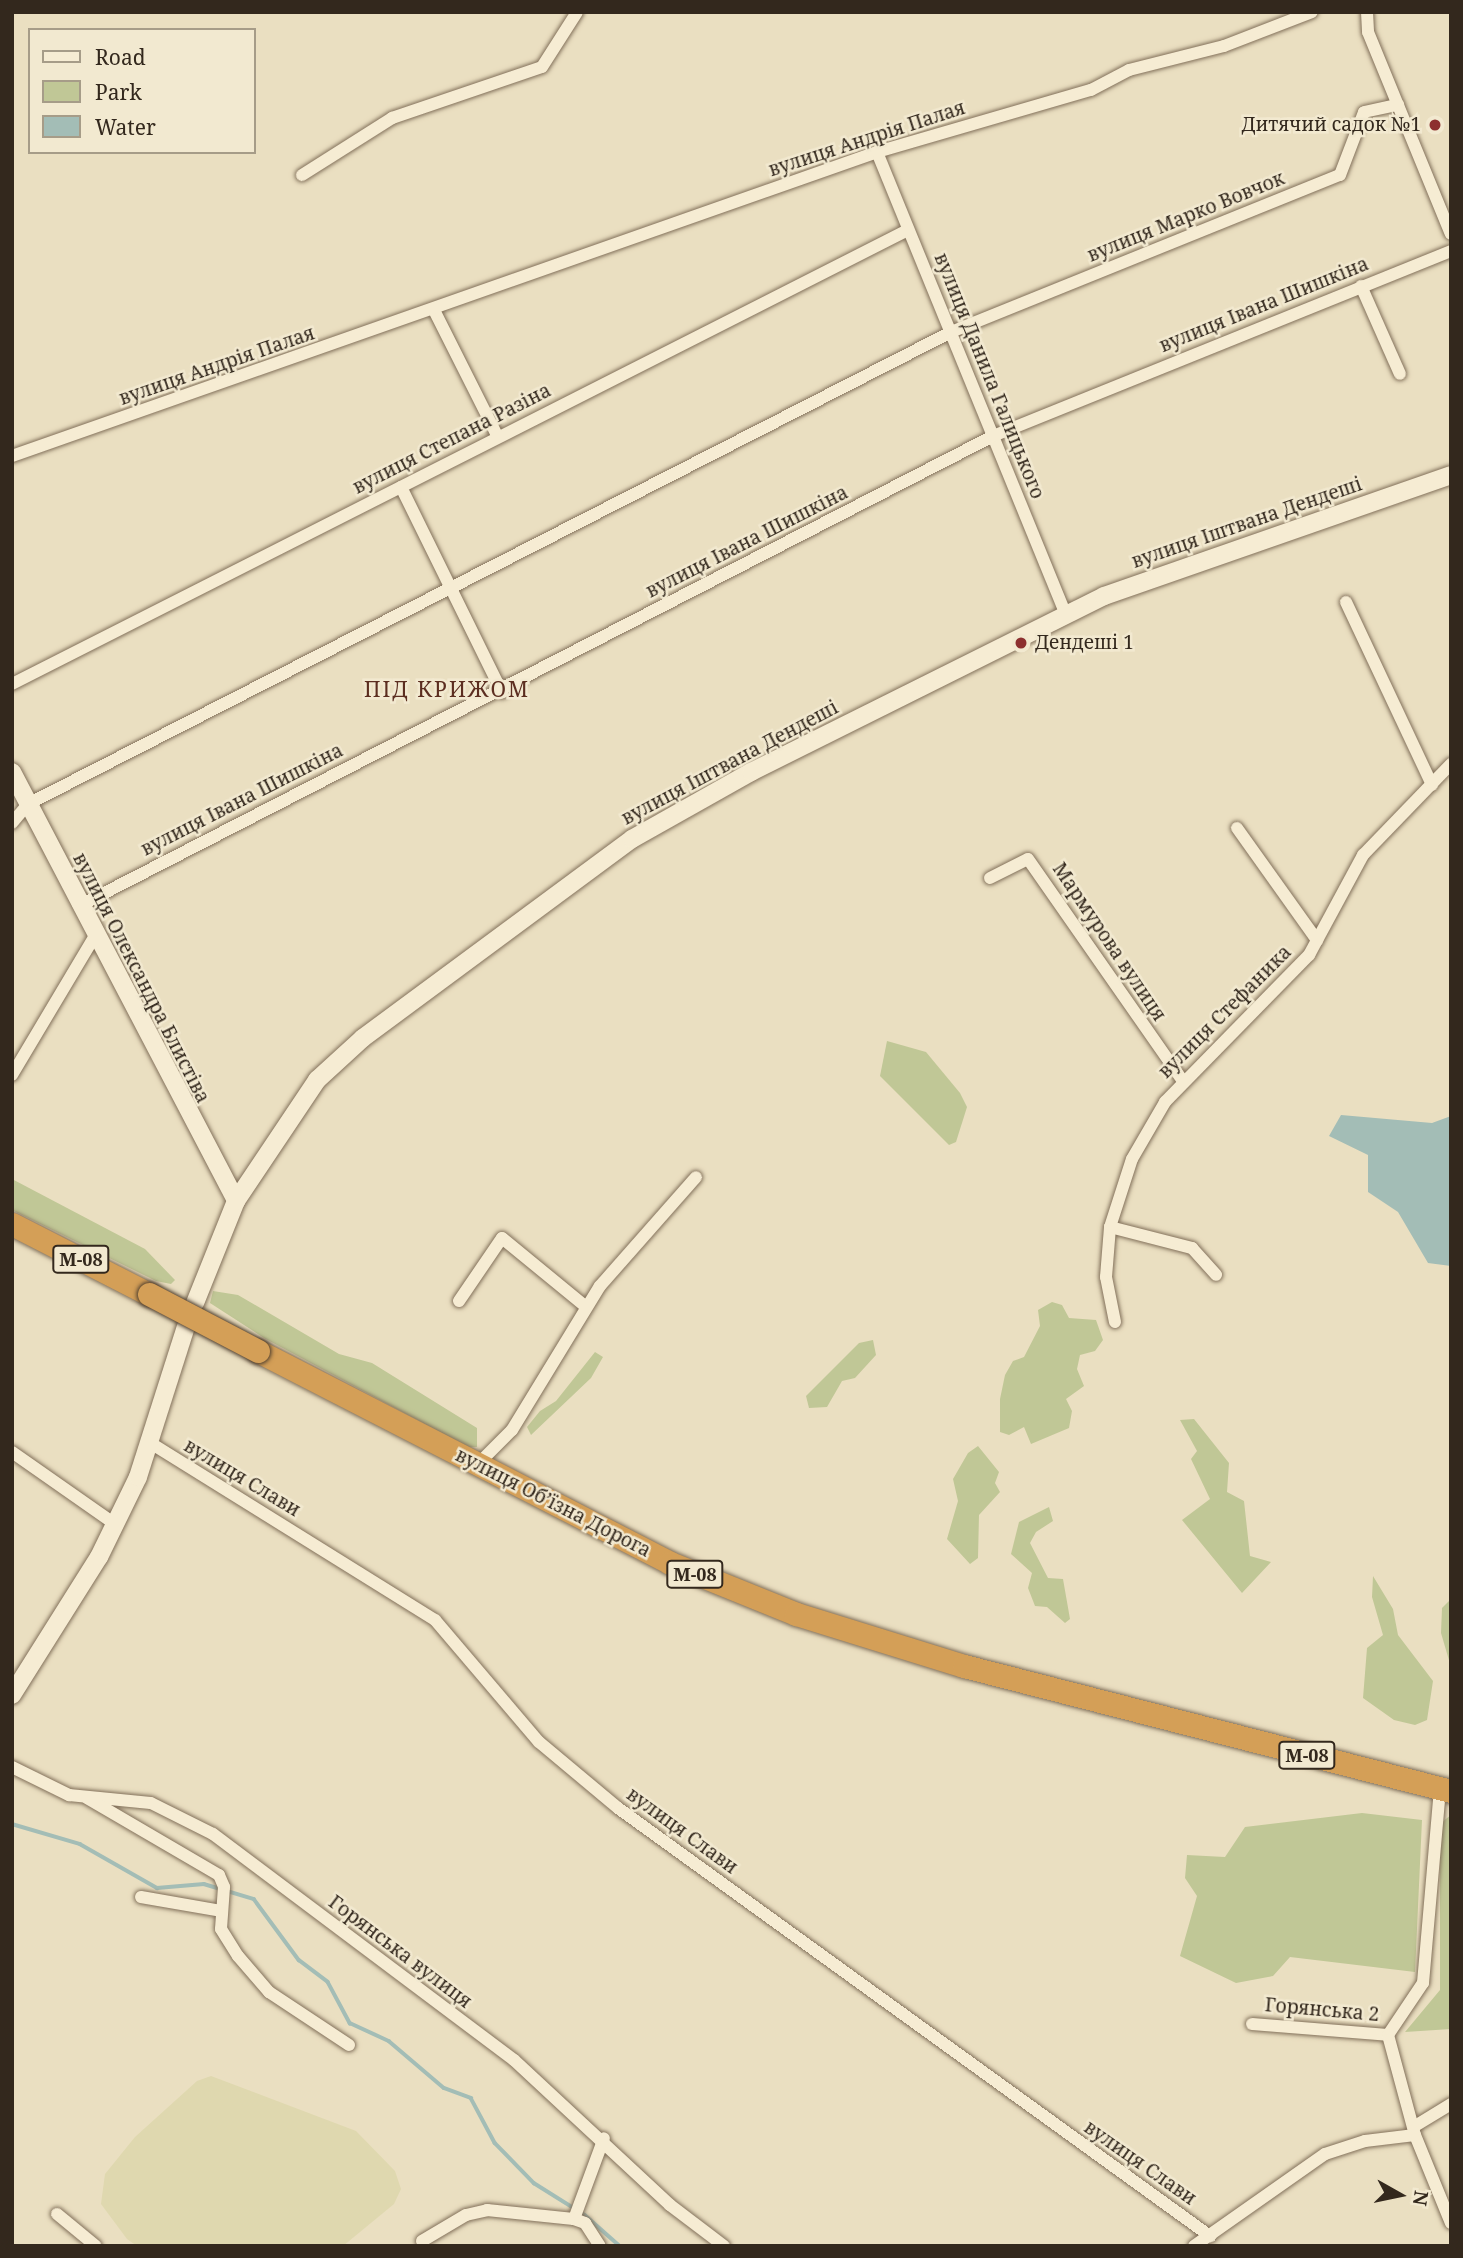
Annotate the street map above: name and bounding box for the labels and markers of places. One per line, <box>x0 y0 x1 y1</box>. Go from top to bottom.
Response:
place label: Дитячий садок №1 <box>1241 114 1421 136</box>
marker: Дитячий садок №1 <box>1427 117 1443 133</box>
place label: Дендеші 1 <box>1035 632 1134 654</box>
marker: Дендеші 1 <box>1013 635 1029 651</box>

